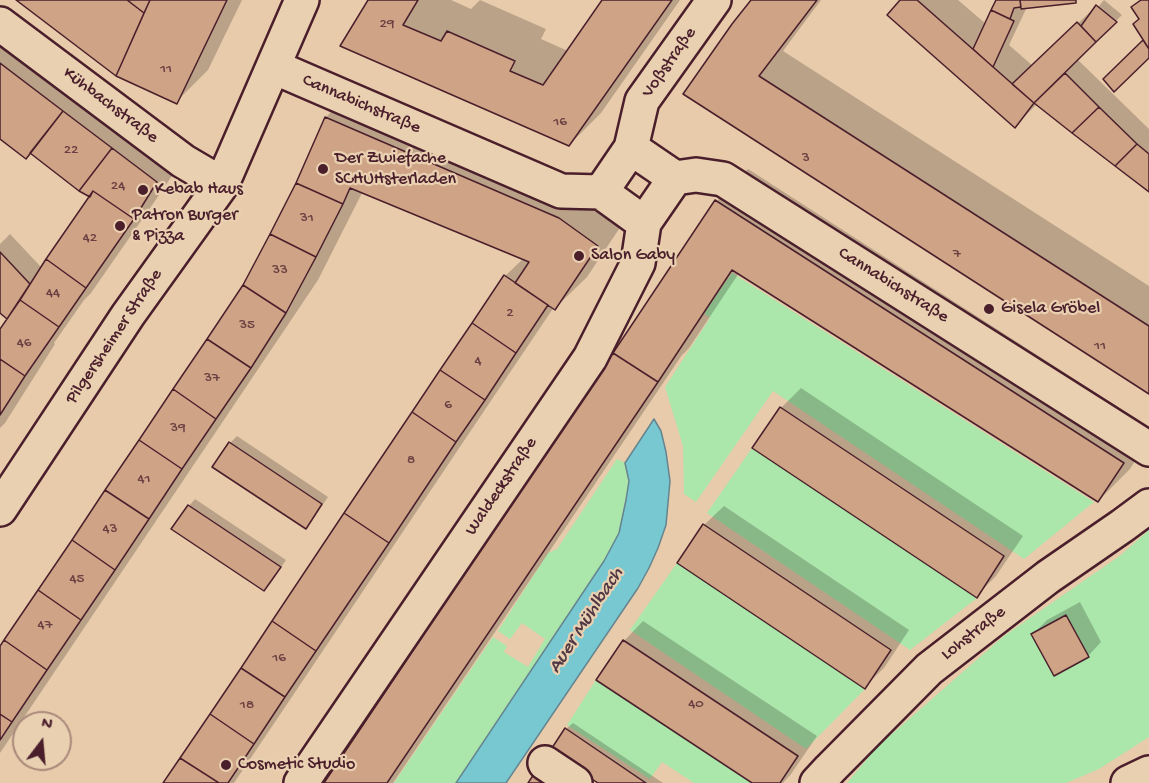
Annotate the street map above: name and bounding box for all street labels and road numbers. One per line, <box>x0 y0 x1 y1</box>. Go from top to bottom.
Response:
street label: Voßstraße <box>638 24 702 102</box>
street label: Kühbachstraße <box>58 63 162 149</box>
street label: Cannabichstraße <box>299 70 423 140</box>
street label: Cannabichstraße <box>834 243 952 329</box>
street label: Pilgersheimer Straße <box>62 265 168 409</box>
street label: Waldeckstraße <box>461 434 543 540</box>
street label: Lohstraße <box>937 602 1011 666</box>

